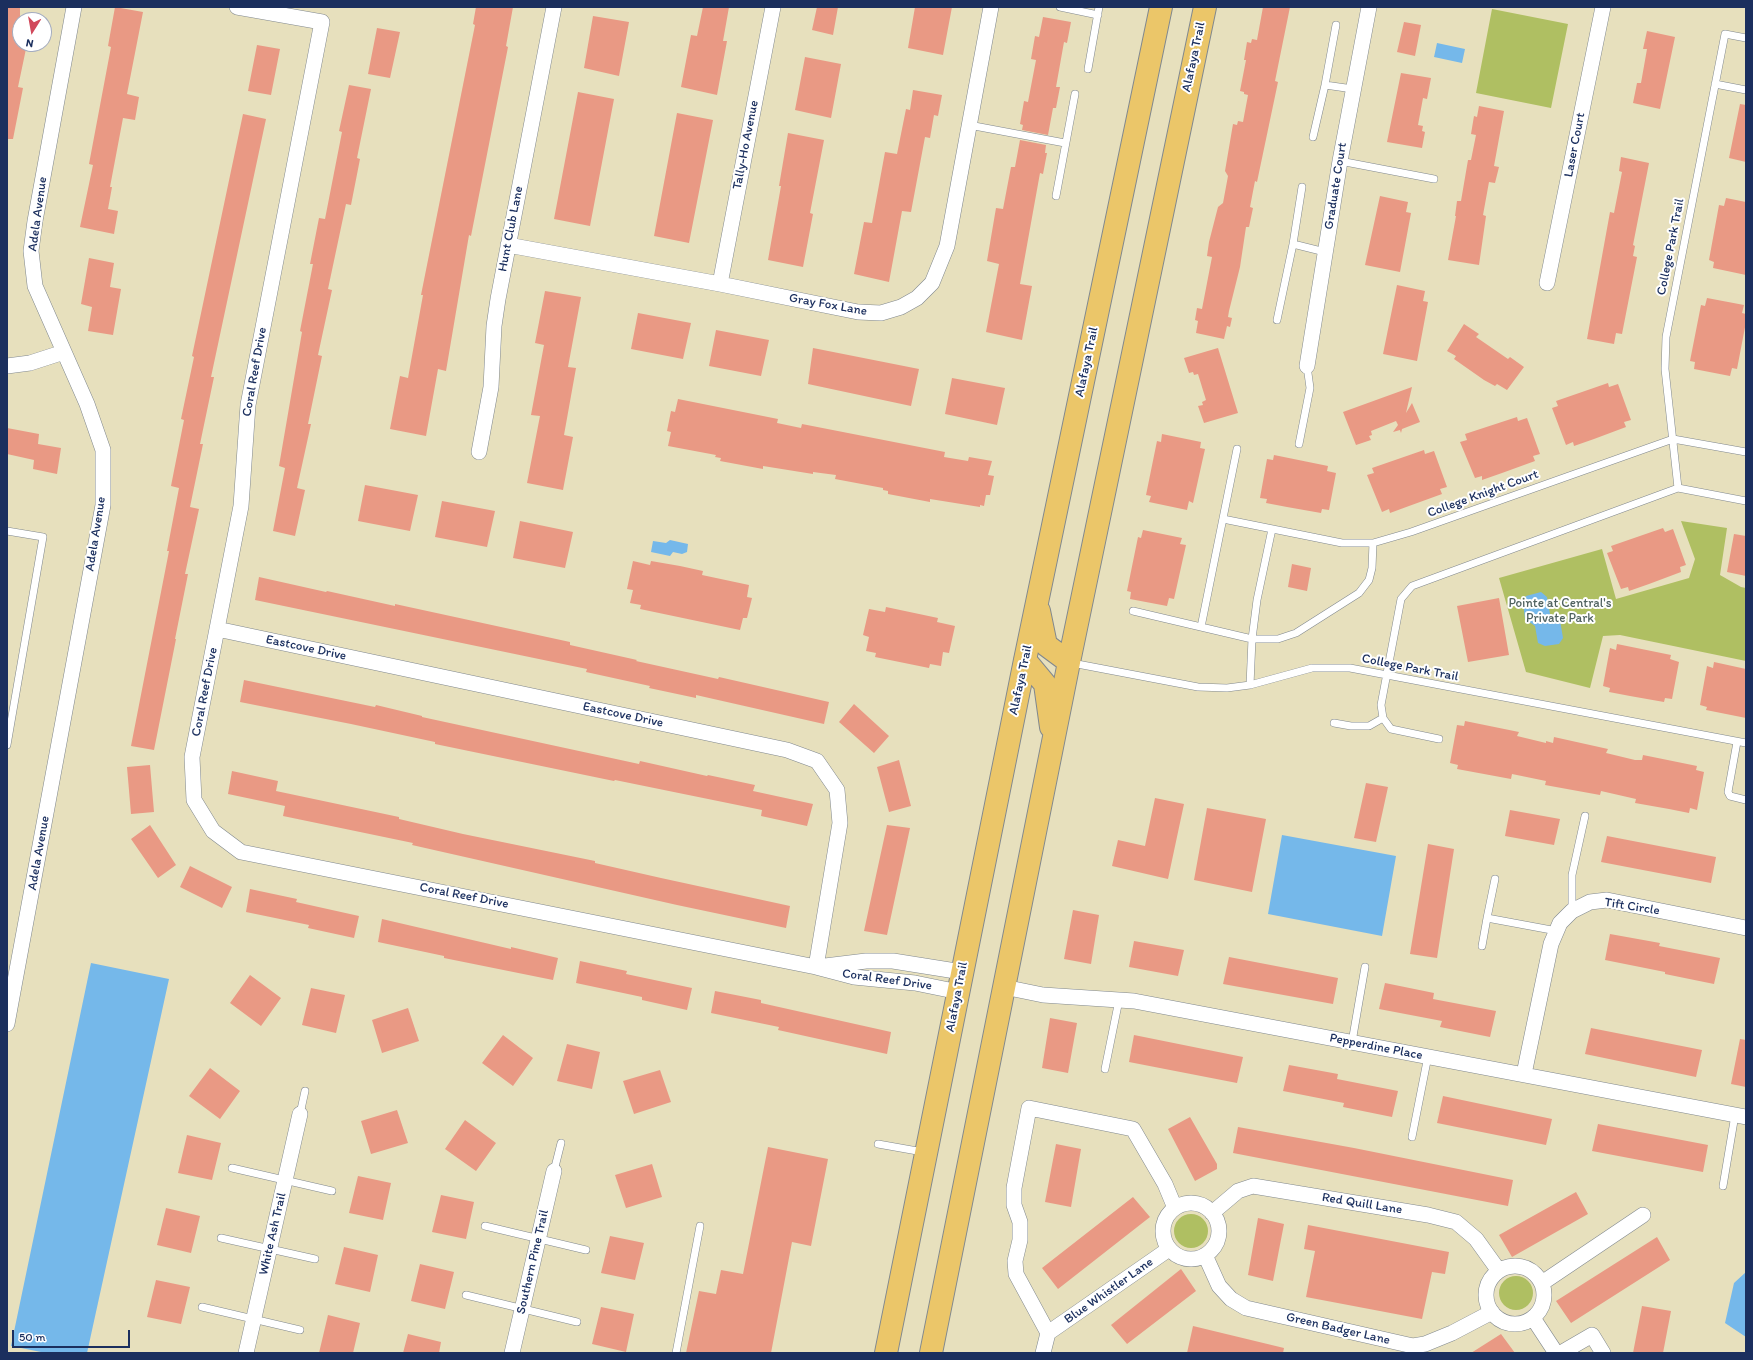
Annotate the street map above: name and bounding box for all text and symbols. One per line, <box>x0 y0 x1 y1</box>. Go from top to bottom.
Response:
north arrow <box>12 12 52 52</box>
street label: Alafaya Trail <box>1179 21 1209 93</box>
text: N <box>25 36 35 50</box>
street label: Tally-Ho Avenue <box>730 99 762 191</box>
street label: Laser Court <box>1561 111 1589 179</box>
street label: Graduate Court <box>1321 141 1351 231</box>
street label: Adela Avenue <box>25 176 51 252</box>
street label: Hunt Club Lane <box>495 185 527 273</box>
street label: College Park Trail <box>1654 197 1688 297</box>
street label: Gray Fox Lane <box>788 290 868 320</box>
street label: Coral Reef Drive <box>239 326 271 418</box>
street label: Alafaya Trail <box>1072 326 1102 398</box>
street label: College Knight Court <box>1425 467 1541 521</box>
street label: Adela Avenue <box>82 496 110 572</box>
park label: Pointe at Central's Private Park <box>1508 596 1612 627</box>
street label: Eastcove Drive <box>264 632 348 664</box>
street label: Alafaya Trail <box>1006 644 1036 716</box>
street label: Coral Reef Drive <box>189 646 221 738</box>
street label: College Park Trail <box>1360 651 1460 685</box>
street label: Eastcove Drive <box>581 699 665 731</box>
street label: Adela Avenue <box>25 815 53 891</box>
street label: Coral Reef Drive <box>418 880 510 912</box>
street label: Tift Circle <box>1603 895 1661 919</box>
street label: Alafaya Trail <box>943 961 971 1033</box>
street label: Coral Reef Drive <box>841 966 933 994</box>
street label: Pepperdine Place <box>1328 1030 1424 1064</box>
street label: Red Quill Lane <box>1321 1190 1403 1218</box>
street label: White Ash Trail <box>256 1191 290 1277</box>
street label: Southern Pine Trail <box>513 1208 553 1316</box>
street label: Blue Whistler Lane <box>1062 1254 1156 1328</box>
street label: Green Badger Lane <box>1284 1309 1392 1349</box>
scale bar <box>14 1322 132 1348</box>
text: 50 m <box>19 1330 45 1344</box>

